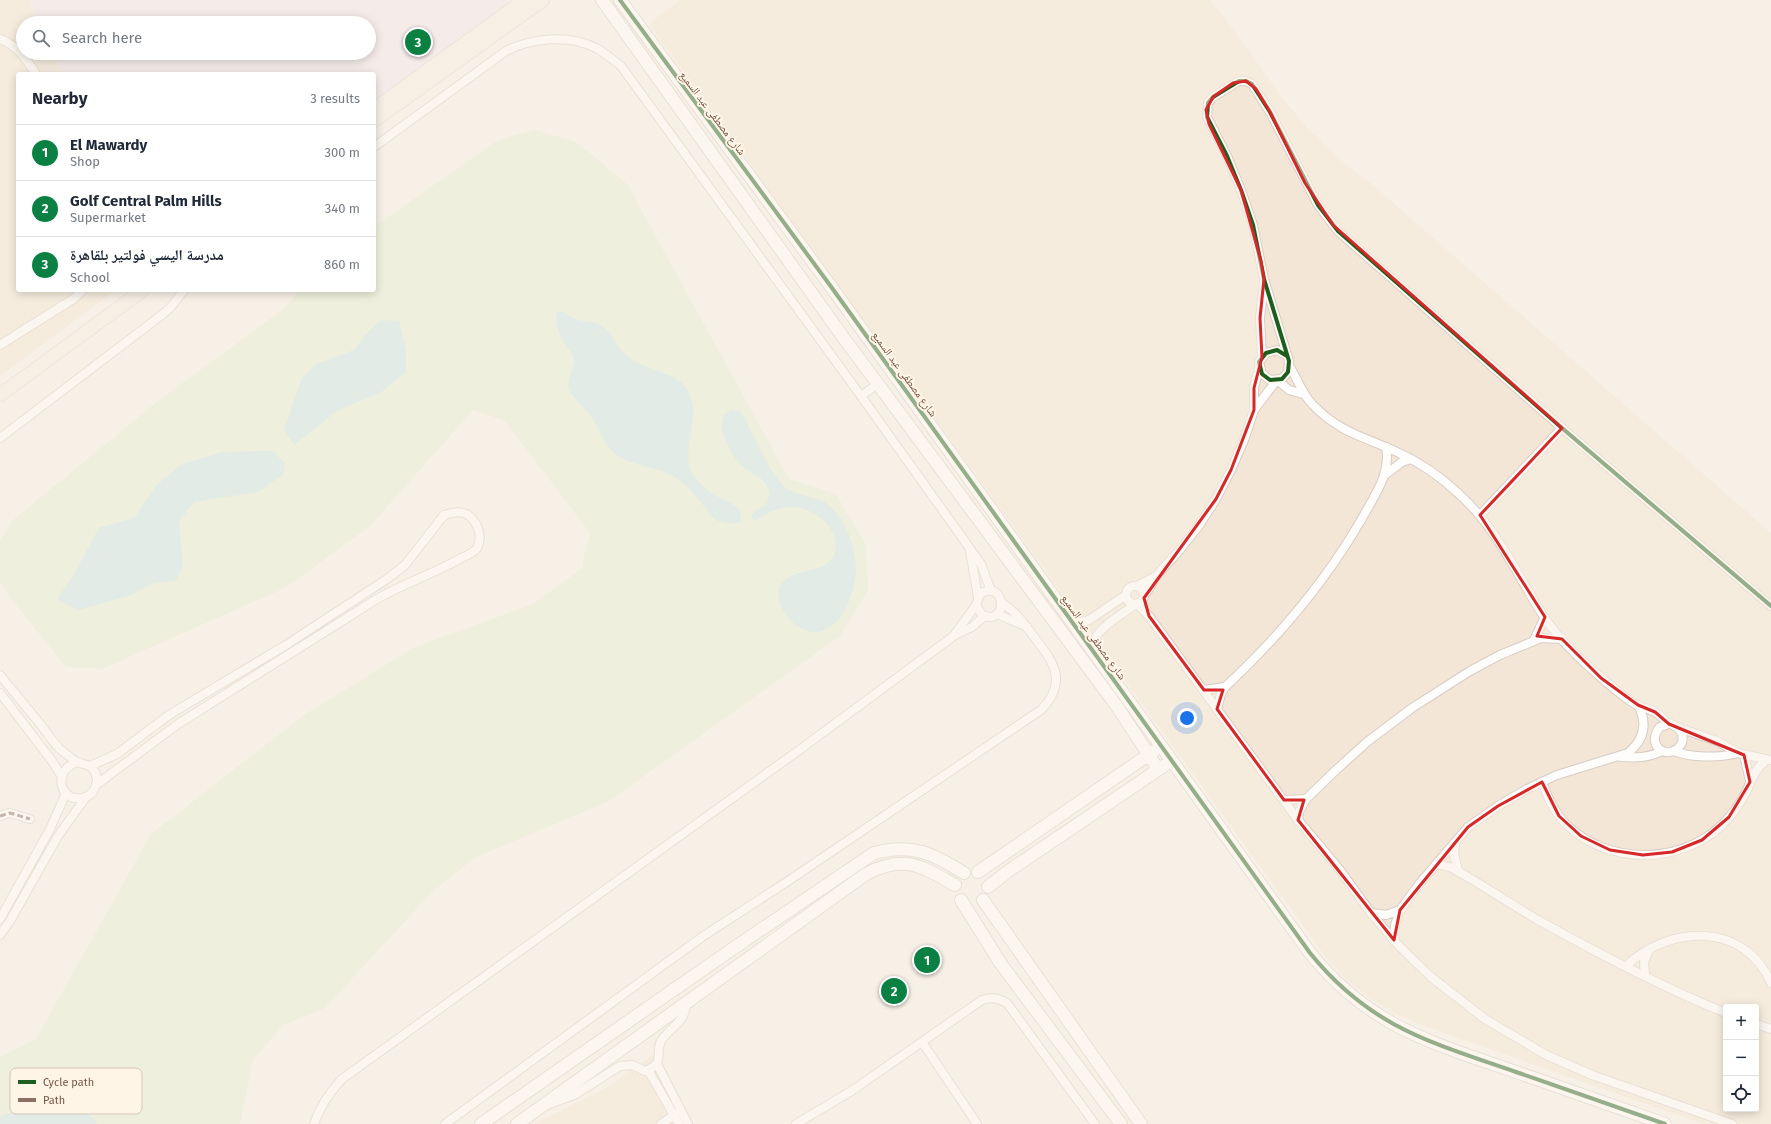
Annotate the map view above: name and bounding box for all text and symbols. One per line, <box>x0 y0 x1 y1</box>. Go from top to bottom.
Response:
search box <box>16 16 376 60</box>
icon: search <box>30 27 52 49</box>
pin: 3 <box>405 27 431 57</box>
text: Search here <box>62 29 142 47</box>
street label: شارع مصطفى عبد السميع <box>677 69 748 158</box>
text: Nearby <box>32 88 87 109</box>
text: 3 results <box>310 91 360 106</box>
text: El Mawardy <box>70 136 147 154</box>
text: 1 <box>42 145 48 160</box>
text: 300 m <box>324 145 360 160</box>
text: Shop <box>70 154 100 169</box>
text: Golf Central Palm Hills <box>70 192 222 210</box>
text: 2 <box>42 201 48 216</box>
text: 340 m <box>325 201 360 216</box>
text: Supermarket <box>70 210 146 225</box>
text: مدرسة اليسي فولتير بلقاهرة <box>70 246 224 264</box>
text: 3 <box>42 257 48 272</box>
text: 860 m <box>324 257 360 272</box>
text: School <box>70 270 110 285</box>
street label: شارع مصطفى عبد السميع <box>869 329 940 419</box>
street label: شارع مصطفى عبد السميع <box>1058 592 1129 682</box>
your location <box>1177 708 1197 728</box>
pin: 1 <box>914 945 940 975</box>
pin: 2 <box>881 976 907 1006</box>
map controls <box>1723 1004 1759 1112</box>
button: + <box>1723 1004 1759 1040</box>
button: − <box>1723 1040 1759 1076</box>
legend <box>10 1068 142 1114</box>
text: Cycle path <box>43 1076 94 1089</box>
button: locate <box>1723 1076 1759 1112</box>
text: Path <box>43 1094 65 1107</box>

